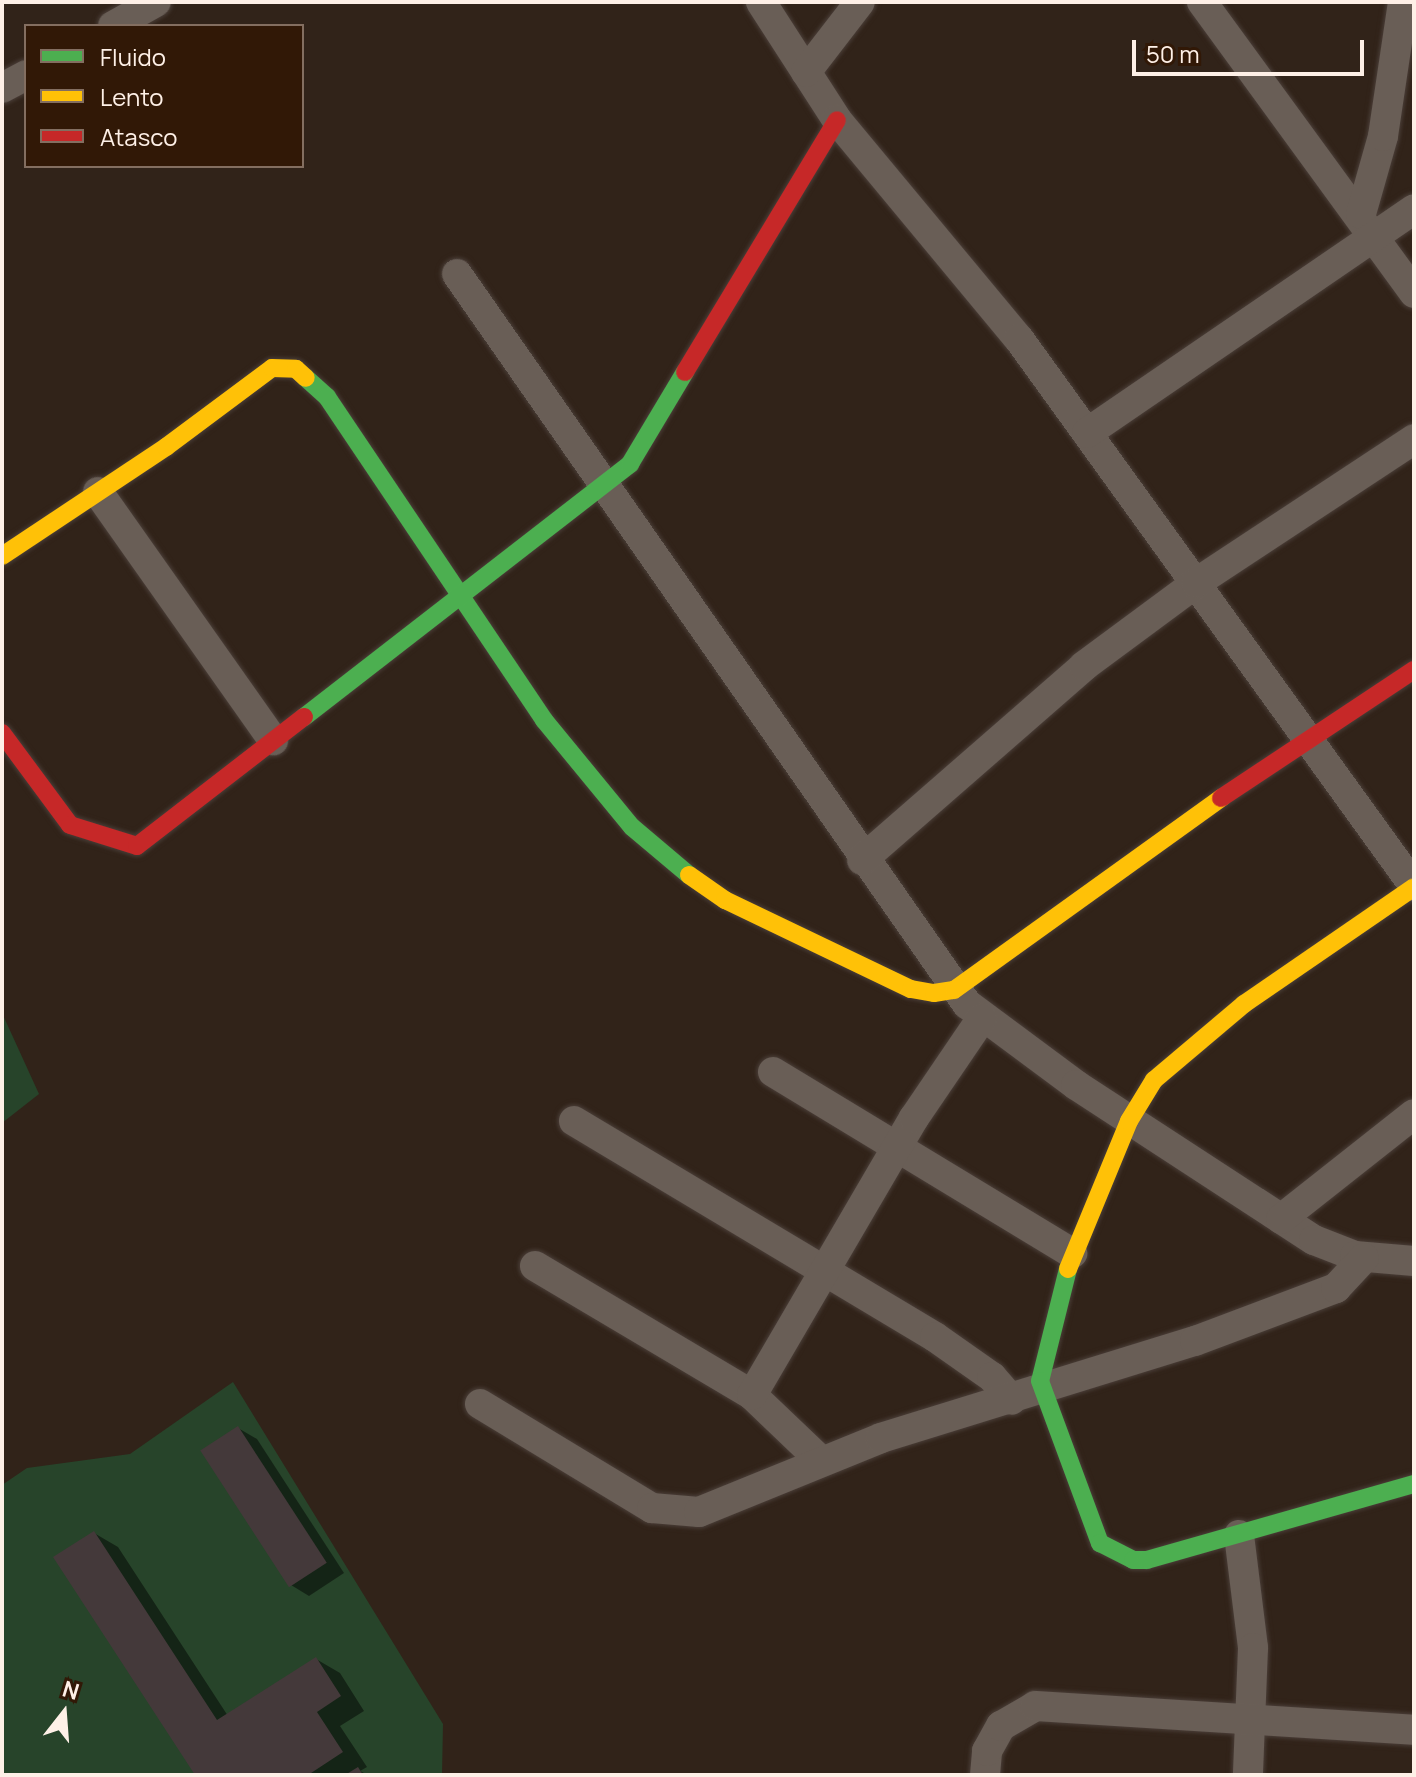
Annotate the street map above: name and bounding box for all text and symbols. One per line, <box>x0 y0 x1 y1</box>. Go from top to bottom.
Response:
legend <box>24 24 304 168</box>
scale bar <box>1136 24 1368 74</box>
text: 50 m <box>1146 37 1200 70</box>
text: Fluido <box>100 40 166 73</box>
text: Lento <box>100 80 164 113</box>
text: Atasco <box>100 120 177 153</box>
north arrow <box>24 1673 104 1753</box>
text: N <box>59 1673 83 1707</box>

